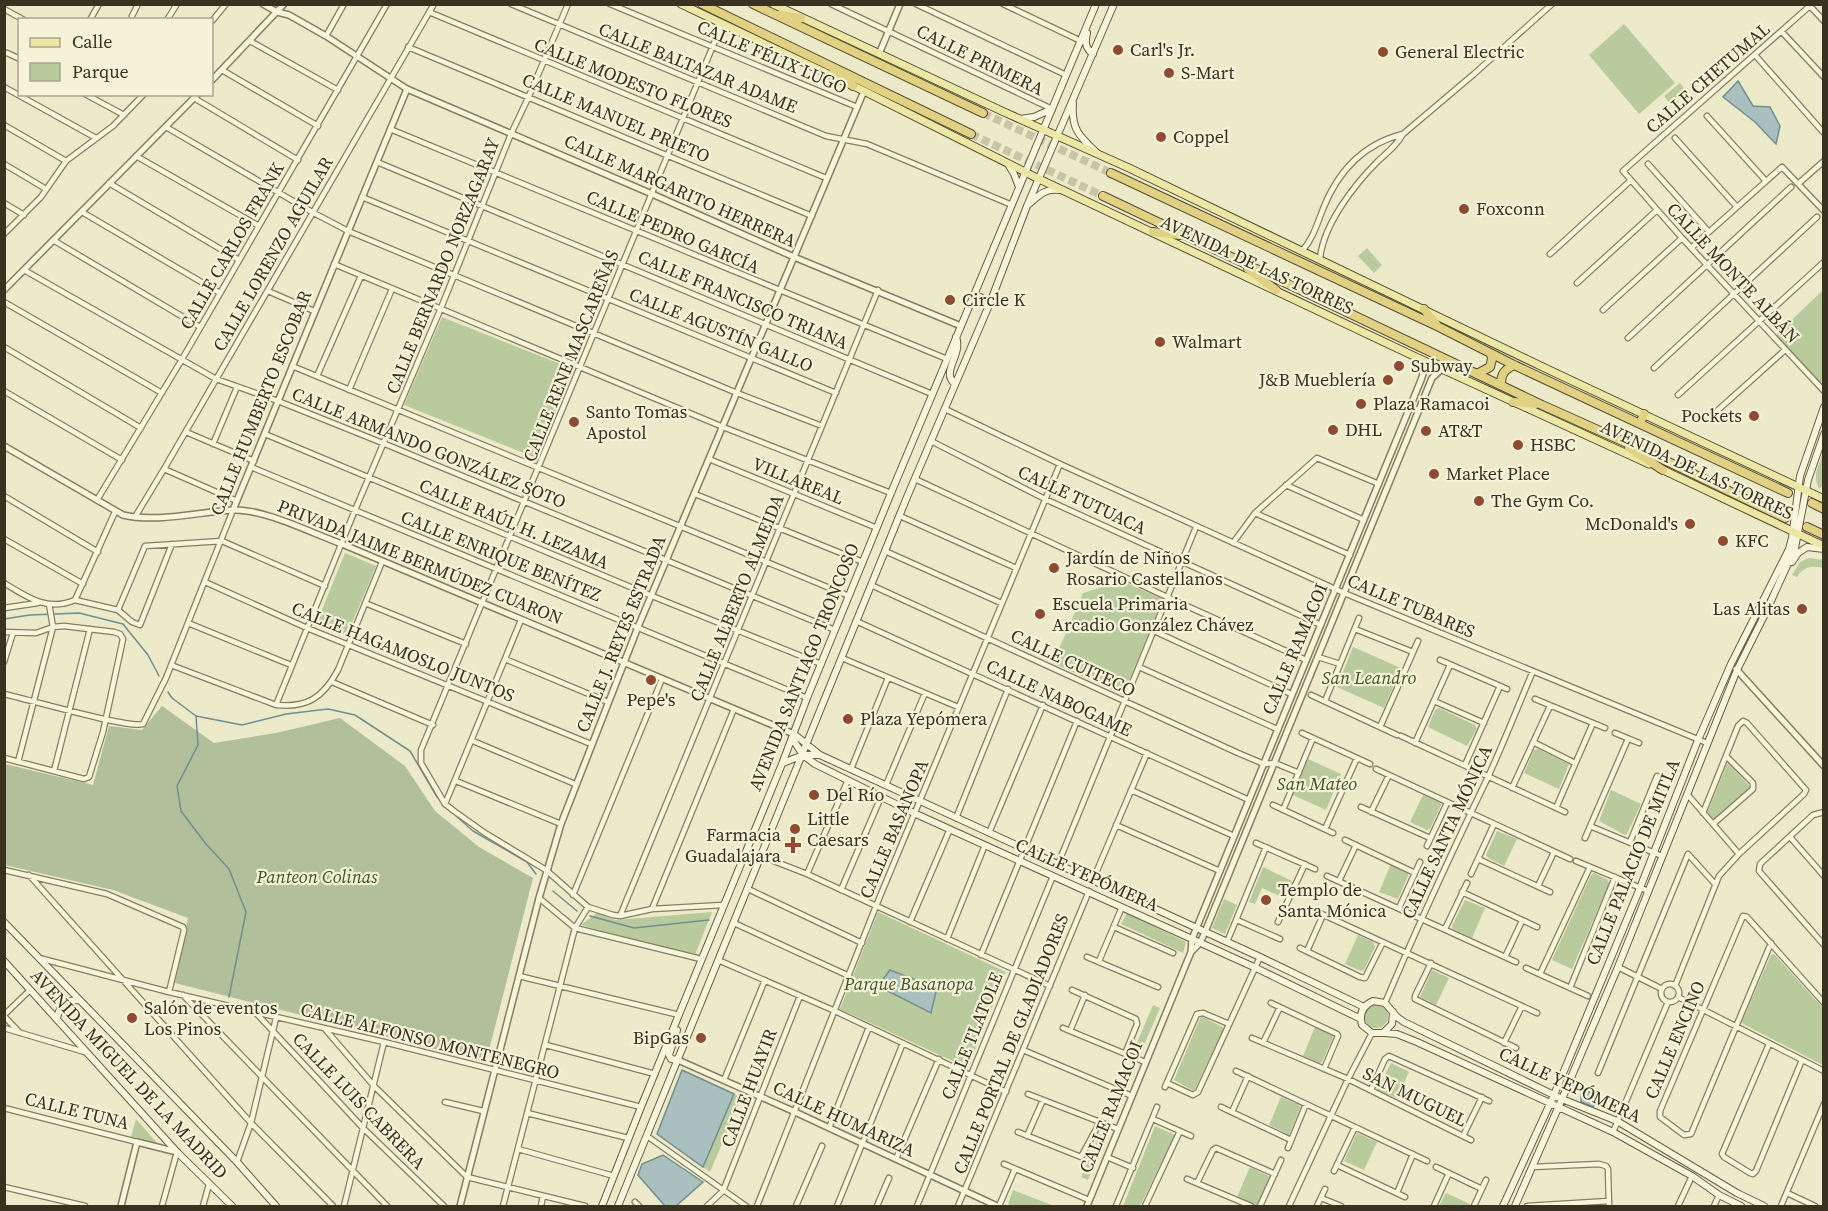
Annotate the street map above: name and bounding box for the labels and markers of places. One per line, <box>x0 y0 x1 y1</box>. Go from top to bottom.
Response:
place label: Carl's Jr. <box>1130 37 1195 62</box>
place label: General Electric <box>1395 39 1525 64</box>
marker: Carl's Jr. <box>1111 43 1125 57</box>
marker: General Electric <box>1376 45 1390 59</box>
place label: S-Mart <box>1181 60 1235 85</box>
marker: S-Mart <box>1162 66 1176 80</box>
place label: Coppel <box>1173 124 1229 149</box>
marker: Coppel <box>1154 130 1168 144</box>
place label: Foxconn <box>1476 196 1545 221</box>
marker: Foxconn <box>1457 202 1471 216</box>
place label: Circle K <box>962 287 1026 312</box>
marker: Circle K <box>943 293 957 307</box>
place label: Walmart <box>1172 329 1242 354</box>
marker: Walmart <box>1153 335 1167 349</box>
place label: Subway <box>1411 353 1473 378</box>
marker: Subway <box>1392 359 1406 373</box>
place label: J&B Mueblería <box>1258 367 1377 392</box>
marker: J&B Mueblería <box>1381 373 1395 387</box>
place label: Plaza Ramacoi <box>1373 391 1490 416</box>
marker: Plaza Ramacoi <box>1354 397 1368 411</box>
place label: Santo Tomas Apostol <box>586 399 688 445</box>
place label: Pockets <box>1681 403 1742 428</box>
marker: Pockets <box>1747 409 1761 423</box>
marker: Santo Tomas Apostol <box>567 415 581 429</box>
place label: DHL <box>1345 417 1382 442</box>
place label: AT&T <box>1438 418 1483 443</box>
marker: DHL <box>1326 423 1340 437</box>
marker: AT&T <box>1419 424 1433 438</box>
place label: HSBC <box>1530 432 1576 457</box>
marker: HSBC <box>1511 438 1525 452</box>
place label: Market Place <box>1446 461 1550 486</box>
marker: Market Place <box>1427 467 1441 481</box>
place label: The Gym Co. <box>1491 488 1594 513</box>
marker: The Gym Co. <box>1472 494 1486 508</box>
place label: McDonald's <box>1585 511 1678 536</box>
marker: McDonald's <box>1683 517 1697 531</box>
place label: KFC <box>1735 528 1769 553</box>
marker: KFC <box>1716 534 1730 548</box>
place label: Jardín de Niños Rosario Castellanos <box>1065 545 1223 591</box>
marker: Jardín de Niños Rosario Castellanos <box>1047 561 1061 575</box>
place label: Escuela Primaria Arcadio González Chávez <box>1052 591 1253 637</box>
place label: Las Alitas <box>1713 596 1790 621</box>
marker: Las Alitas <box>1795 602 1809 616</box>
marker: Escuela Primaria Arcadio González Chávez <box>1033 607 1047 621</box>
marker: Pepe's <box>644 673 658 687</box>
place label: Pepe's <box>626 687 676 712</box>
place label: Plaza Yepómera <box>860 706 988 731</box>
marker: Plaza Yepómera <box>841 712 855 726</box>
place label: Del Río <box>826 782 884 807</box>
marker: Del Río <box>807 788 821 802</box>
place label: Little Caesars <box>807 806 869 852</box>
place label: Farmacia Guadalajara <box>685 822 782 868</box>
marker: Little Caesars <box>788 822 802 836</box>
marker: Farmacia Guadalajara <box>786 838 800 852</box>
place label: Templo de Santa Mónica <box>1278 877 1387 923</box>
marker: Templo de Santa Mónica <box>1259 893 1273 907</box>
place label: Salón de eventos Los Pinos <box>144 995 278 1041</box>
marker: Salón de eventos Los Pinos <box>125 1011 139 1025</box>
place label: BipGas <box>633 1025 689 1050</box>
marker: BipGas <box>694 1031 708 1045</box>

